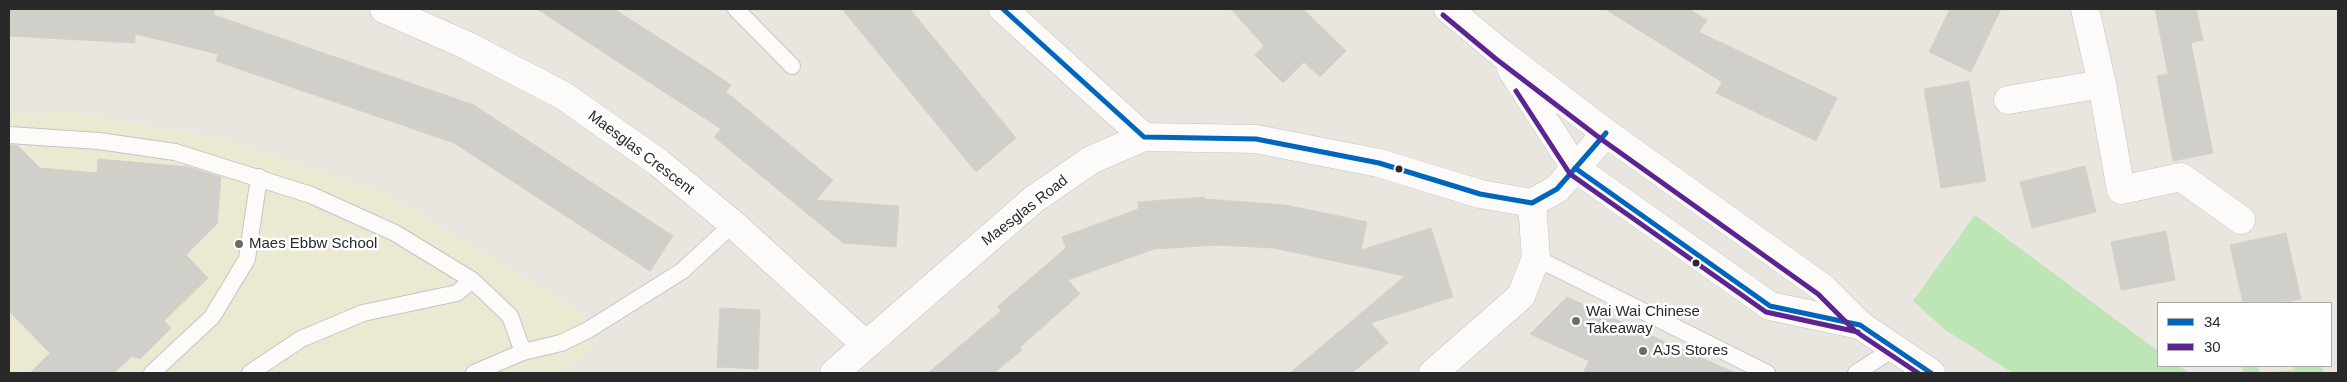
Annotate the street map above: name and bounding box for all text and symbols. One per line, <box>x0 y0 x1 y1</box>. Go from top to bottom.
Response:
street label: Maesglas Crescent <box>584 107 698 199</box>
unlabelled marker <box>1394 164 1404 174</box>
street label: Maesglas Road <box>978 172 1072 250</box>
place label: Maes Ebbw School <box>249 235 377 253</box>
marker: Maes Ebbw School <box>233 238 245 250</box>
unlabelled marker <box>1691 258 1701 268</box>
legend <box>2157 302 2332 367</box>
place label: Wai Wai Chinese Takeaway <box>1586 303 1700 338</box>
text: 34 <box>2204 313 2221 330</box>
marker: Wai Wai Chinese Takeaway <box>1570 315 1582 327</box>
text: 30 <box>2204 338 2221 355</box>
place label: AJS Stores <box>1653 342 1728 360</box>
marker: AJS Stores <box>1637 345 1649 357</box>

